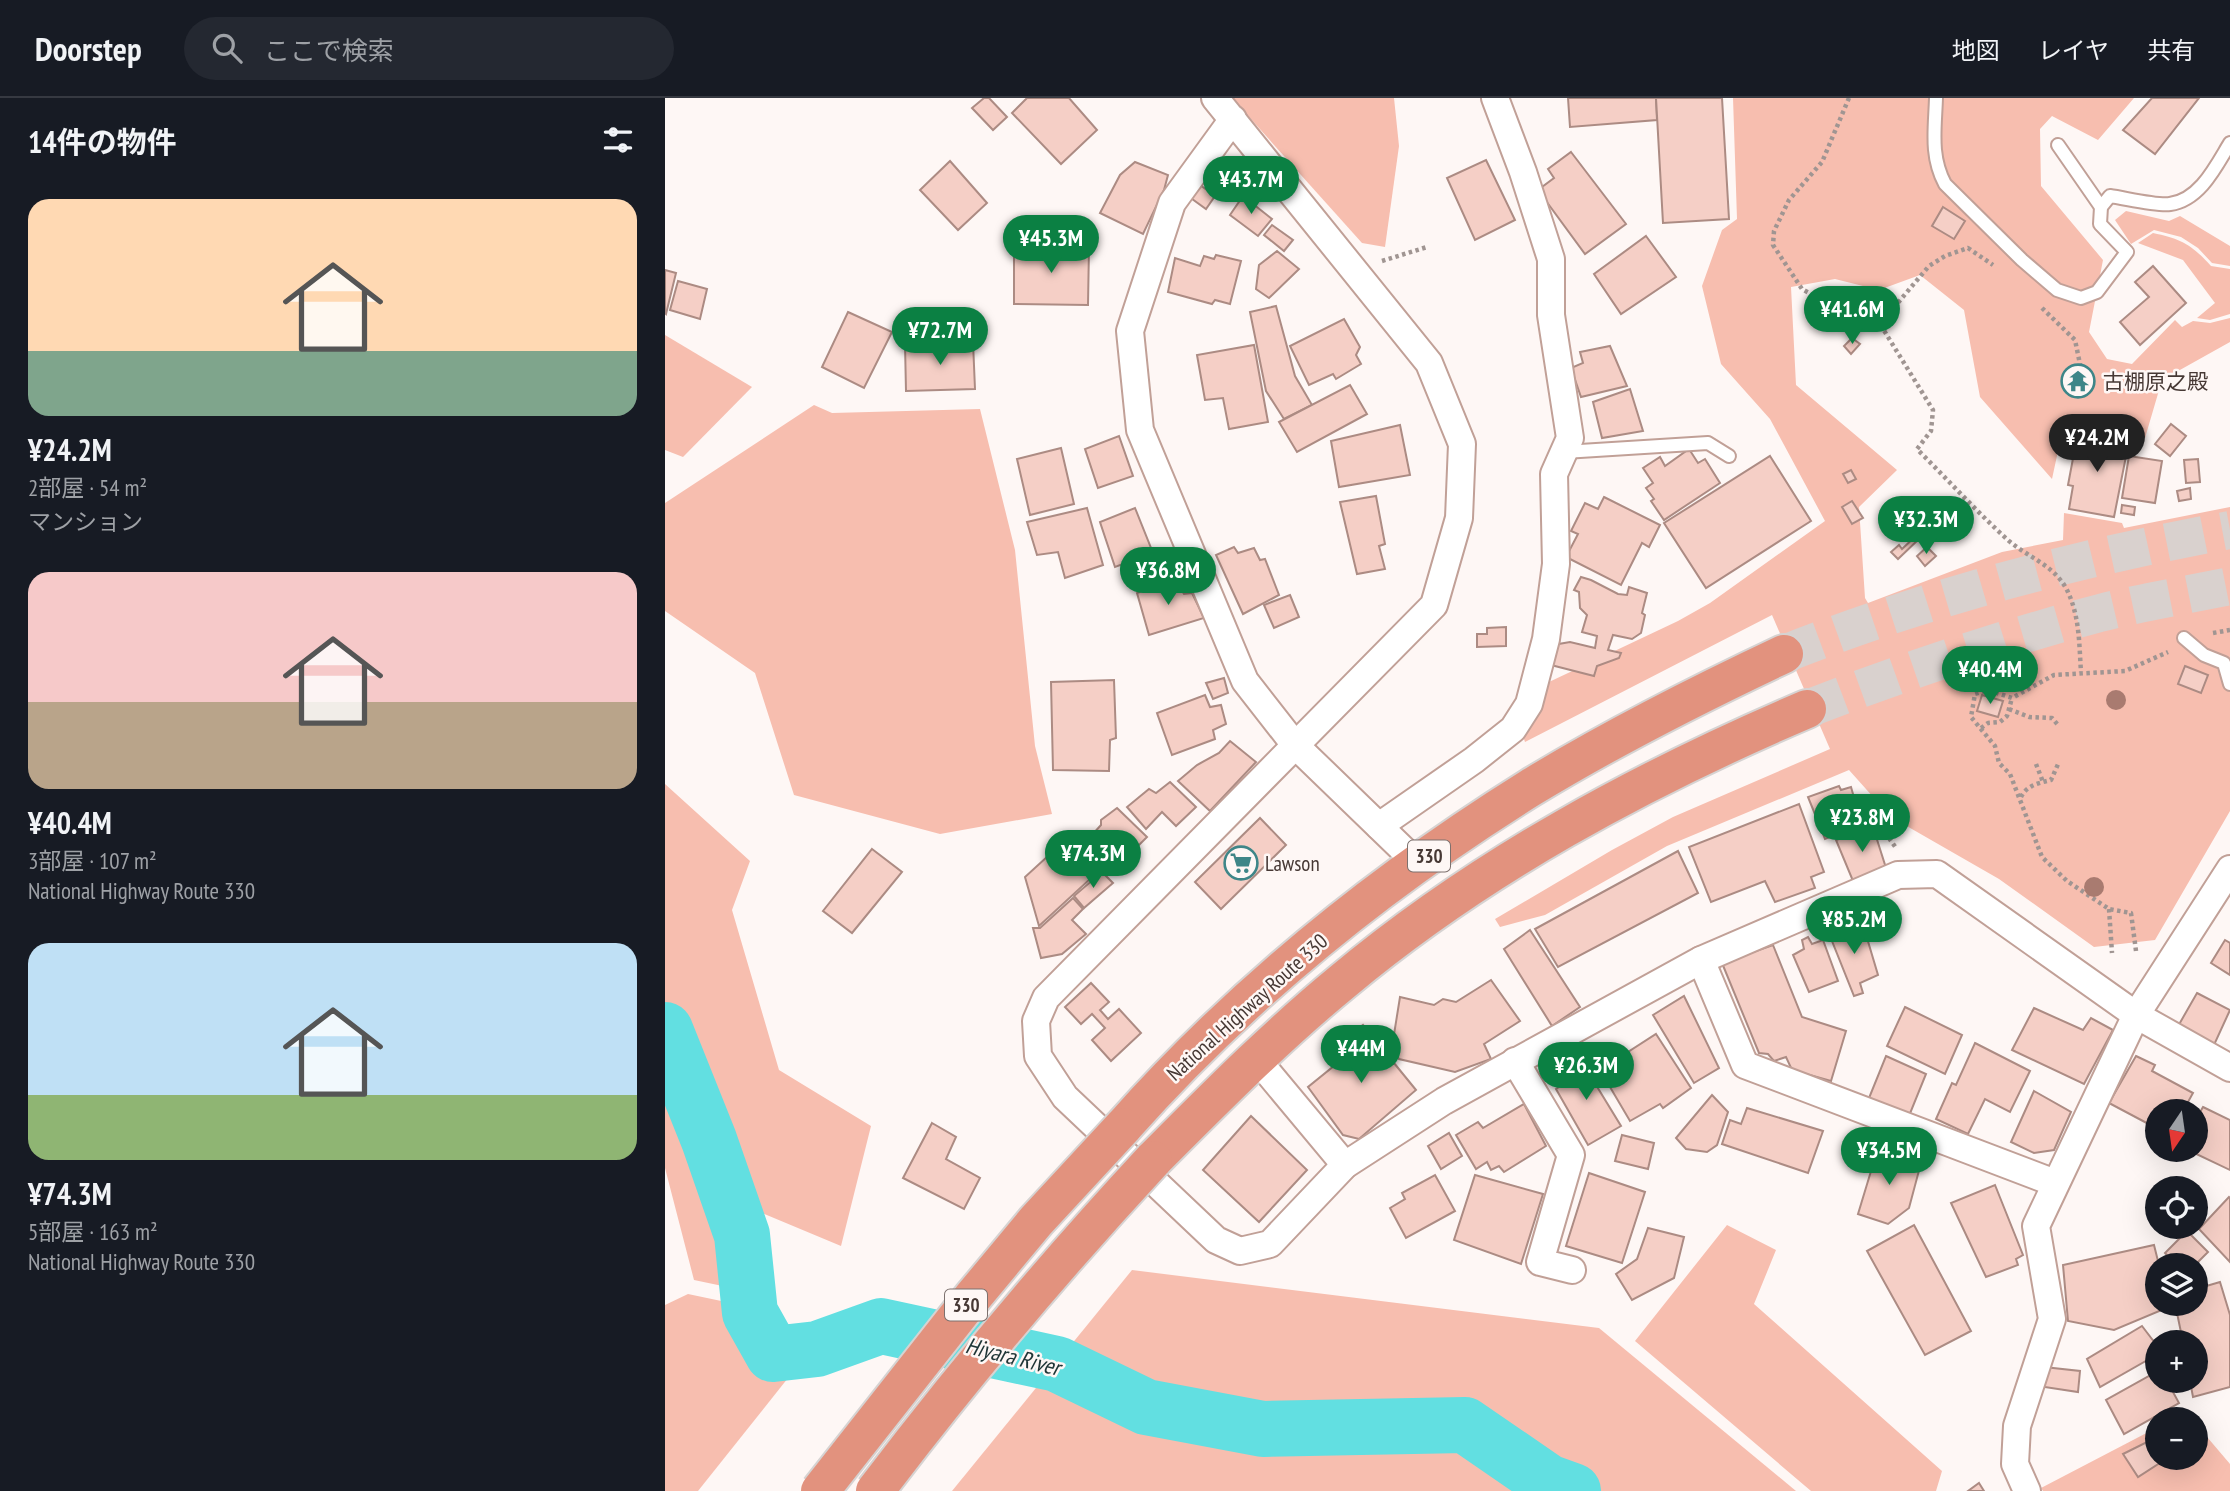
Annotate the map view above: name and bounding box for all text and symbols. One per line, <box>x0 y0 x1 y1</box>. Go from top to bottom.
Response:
search box <box>184 17 674 80</box>
text: Doorstep <box>35 27 142 70</box>
icon: search <box>208 29 246 67</box>
text: ここで検索 <box>264 34 394 67</box>
text: 地図 <box>1952 35 2000 66</box>
text: レイヤ <box>2038 35 2109 66</box>
text: 共有 <box>2147 35 2195 66</box>
icon: filters <box>599 121 637 159</box>
text: 14件の物件 <box>28 122 177 161</box>
pin: ¥43.7M <box>1194 156 1308 216</box>
text: ¥43.7M <box>1219 164 1283 193</box>
pin: ¥45.3M <box>994 216 1108 275</box>
text: ¥45.3M <box>1019 223 1083 252</box>
icon: home <box>270 244 396 370</box>
pin: ¥41.6M <box>1795 286 1909 346</box>
text: ¥41.6M <box>1820 294 1884 323</box>
pin: ¥72.7M <box>883 308 997 367</box>
text: ¥72.7M <box>908 315 972 344</box>
temple icon: 古棚原之殿 <box>2059 362 2097 400</box>
place label: 古棚原之殿 <box>2103 368 2208 395</box>
pin: ¥24.2M <box>2040 414 2154 474</box>
text: ¥24.2M <box>2065 422 2129 451</box>
text: ¥24.2M <box>28 430 112 469</box>
text: 2部屋 · 54 m² <box>28 473 147 502</box>
pin: ¥32.3M <box>1869 496 1983 556</box>
text: ¥32.3M <box>1894 504 1958 533</box>
text: マンション <box>28 507 143 536</box>
pin: ¥36.8M <box>1111 547 1225 607</box>
text: ¥36.8M <box>1136 555 1200 584</box>
icon: home <box>270 618 396 744</box>
pin: ¥40.4M <box>1933 646 2047 706</box>
text: ¥40.4M <box>1958 654 2022 683</box>
pin: ¥23.8M <box>1805 794 1919 854</box>
text: ¥23.8M <box>1830 802 1894 831</box>
text: ¥40.4M <box>28 803 112 842</box>
pin: ¥74.3M <box>1036 830 1150 890</box>
text: ¥74.3M <box>1061 838 1125 867</box>
road number: 330 <box>1408 841 1450 872</box>
supermarket icon: Lawson <box>1222 844 1260 882</box>
text: 3部屋 · 107 m² <box>28 846 157 875</box>
place label: Lawson <box>1265 850 1320 877</box>
text: National Highway Route 330 <box>28 876 255 905</box>
pin: ¥85.2M <box>1797 896 1911 956</box>
text: ¥85.2M <box>1822 904 1886 933</box>
street label: National Highway Route 330 <box>1161 928 1333 1086</box>
icon: home <box>270 989 396 1115</box>
pin: ¥44M <box>1320 1026 1402 1085</box>
text: ¥44M <box>1337 1033 1385 1062</box>
pin: ¥26.3M <box>1529 1042 1643 1102</box>
text: ¥26.3M <box>1554 1050 1618 1079</box>
north arrow <box>2145 1099 2209 1162</box>
map controls <box>2145 1099 2208 1470</box>
pin: ¥34.5M <box>1832 1128 1946 1187</box>
text: ¥34.5M <box>1857 1135 1921 1164</box>
text: ¥74.3M <box>28 1174 112 1213</box>
button: locate <box>2145 1176 2208 1239</box>
text: 5部屋 · 163 m² <box>28 1217 158 1246</box>
text: National Highway Route 330 <box>28 1247 255 1276</box>
button: layers <box>2145 1253 2208 1316</box>
road number: 330 <box>945 1289 987 1320</box>
water label: Hiyara River <box>963 1330 1067 1383</box>
button: + <box>2145 1330 2208 1393</box>
button: − <box>2145 1407 2208 1470</box>

